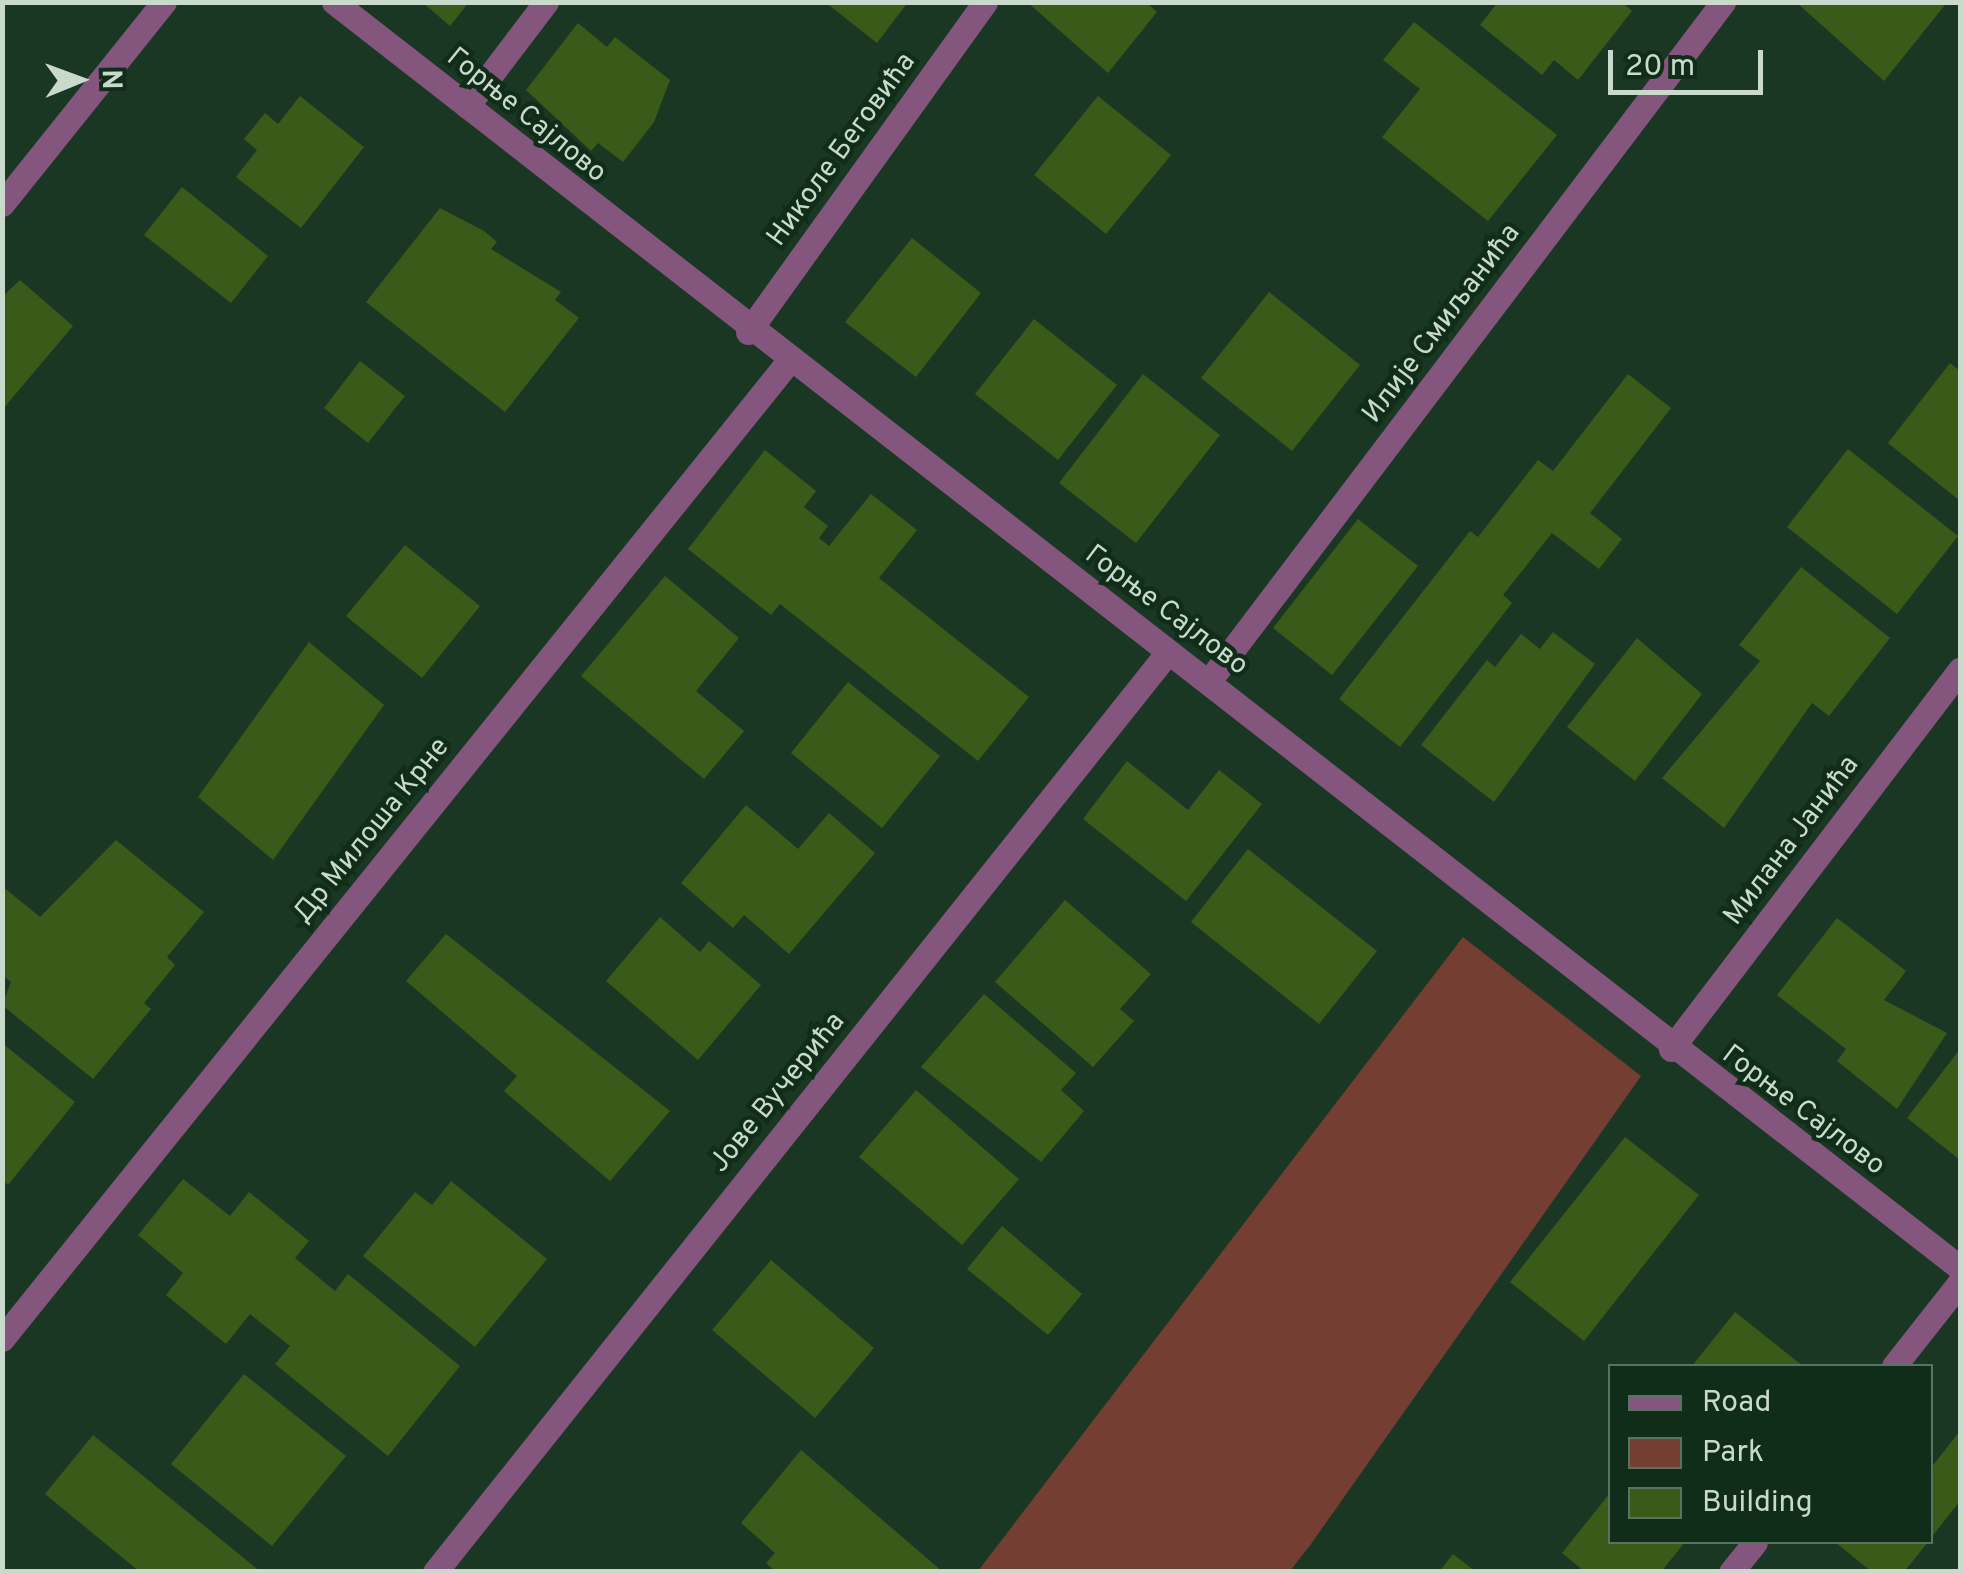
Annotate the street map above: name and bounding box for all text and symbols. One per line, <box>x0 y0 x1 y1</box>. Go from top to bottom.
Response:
north arrow <box>30 30 130 130</box>
scale bar <box>1613 30 1768 92</box>
street label: Горње Сајлово <box>439 41 613 191</box>
street label: Николе Беговића <box>760 47 924 253</box>
text: 20 m <box>1625 49 1695 86</box>
text: N <box>92 69 128 90</box>
street label: Илије Смиљанића <box>1356 218 1528 430</box>
street label: Горње Сајлово <box>1078 539 1254 683</box>
street label: Др Милоша Крне <box>287 731 457 931</box>
street label: Милана Јанића <box>1717 750 1867 932</box>
street label: Јове Вучерића <box>703 1006 853 1180</box>
street label: Горње Сајлово <box>1715 1039 1891 1183</box>
legend <box>1608 1364 1933 1544</box>
text: Road <box>1702 1385 1771 1422</box>
text: Park <box>1702 1435 1764 1472</box>
text: Building <box>1702 1485 1813 1522</box>

